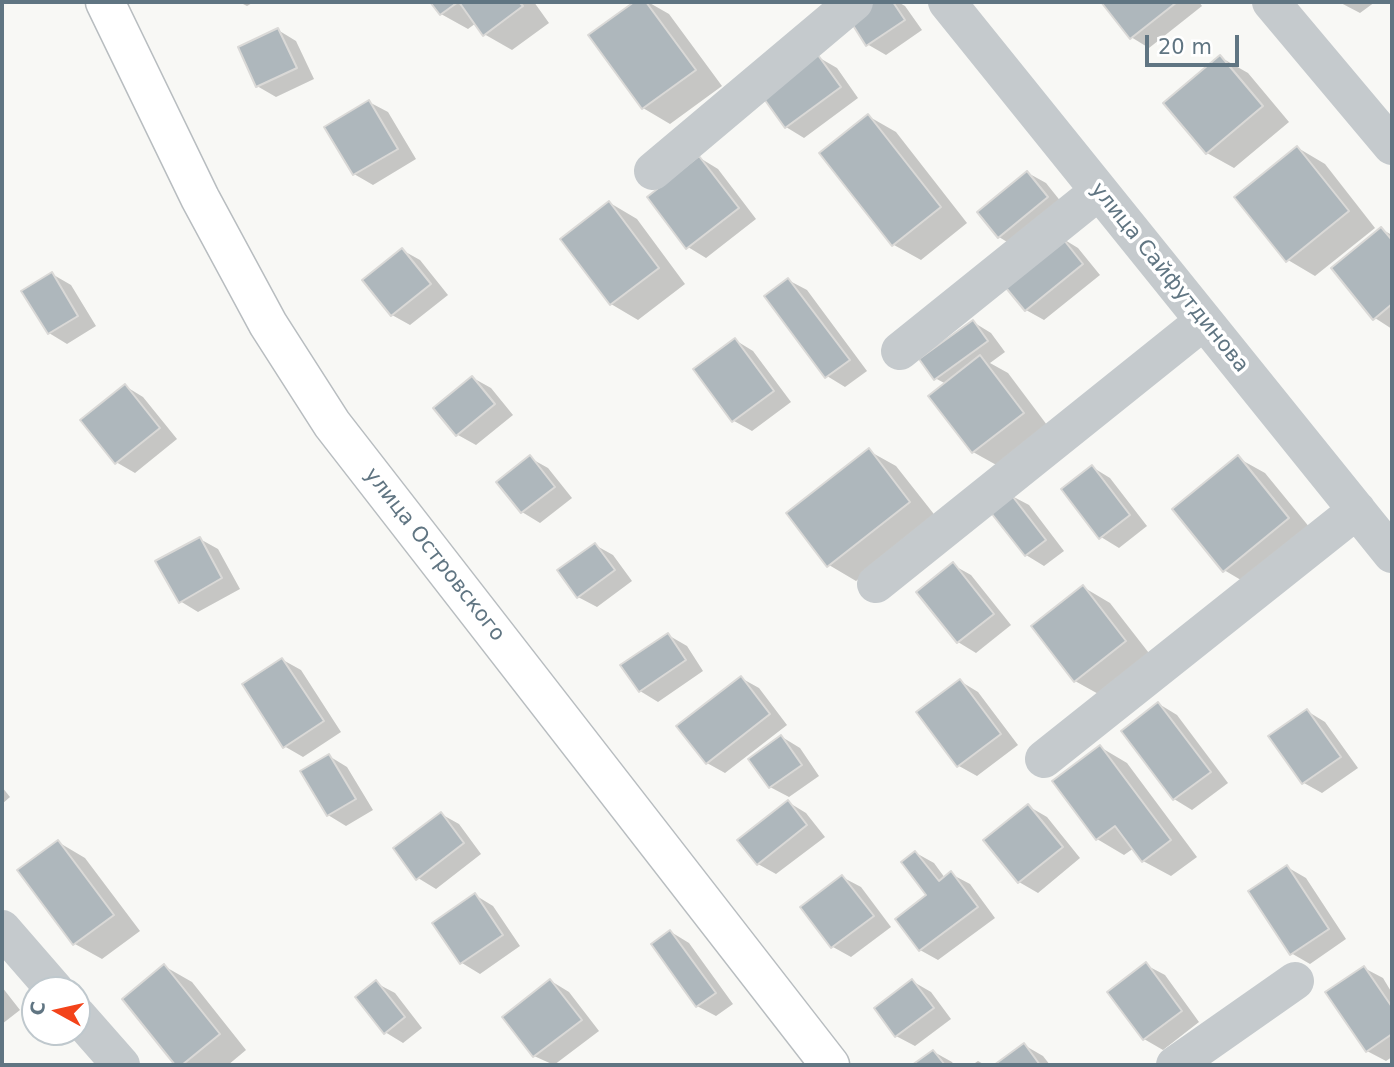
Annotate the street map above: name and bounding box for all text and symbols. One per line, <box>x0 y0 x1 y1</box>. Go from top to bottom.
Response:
scale bar <box>1149 21 1244 65</box>
text: 20 m <box>1158 35 1212 59</box>
street label: улица Сайфутдинова <box>1085 178 1253 378</box>
street label: улица Островского <box>358 463 510 647</box>
north arrow <box>21 976 91 1046</box>
text: С <box>25 1000 49 1017</box>

